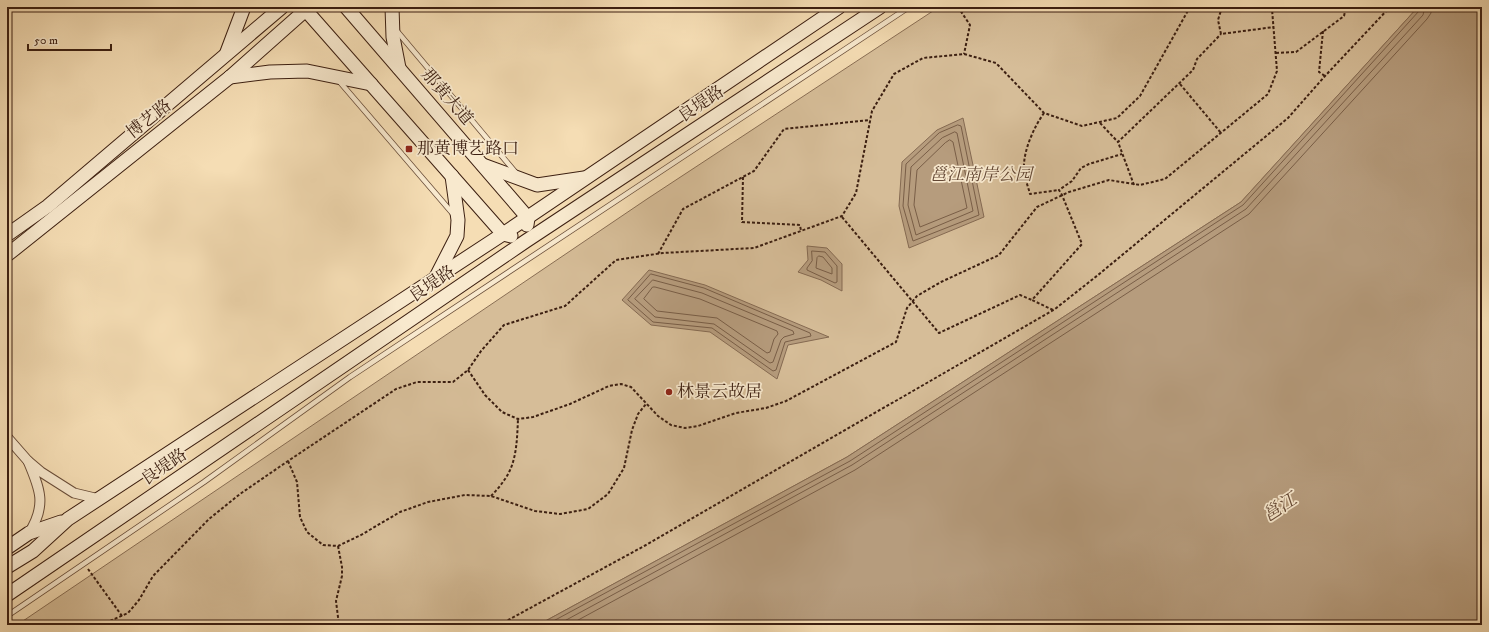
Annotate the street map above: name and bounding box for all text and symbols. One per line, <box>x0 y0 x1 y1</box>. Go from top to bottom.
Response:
scale bar <box>28 26 111 52</box>
text: 50 m <box>34 33 58 48</box>
street label: 那黄大道 <box>416 64 478 130</box>
street label: 良堤路 <box>674 81 728 127</box>
street label: 博艺路 <box>122 95 176 143</box>
place label: 那黄博艺路口 <box>417 138 519 160</box>
marker: 那黄博艺路口 <box>404 144 414 154</box>
park label: 邕江南岸公园 <box>930 164 1035 186</box>
street label: 良堤路 <box>405 261 459 307</box>
place label: 林景云故居 <box>677 381 762 403</box>
marker: 林景云故居 <box>664 387 674 397</box>
street label: 良堤路 <box>137 444 191 490</box>
water label: 邕江 <box>1259 487 1304 527</box>

